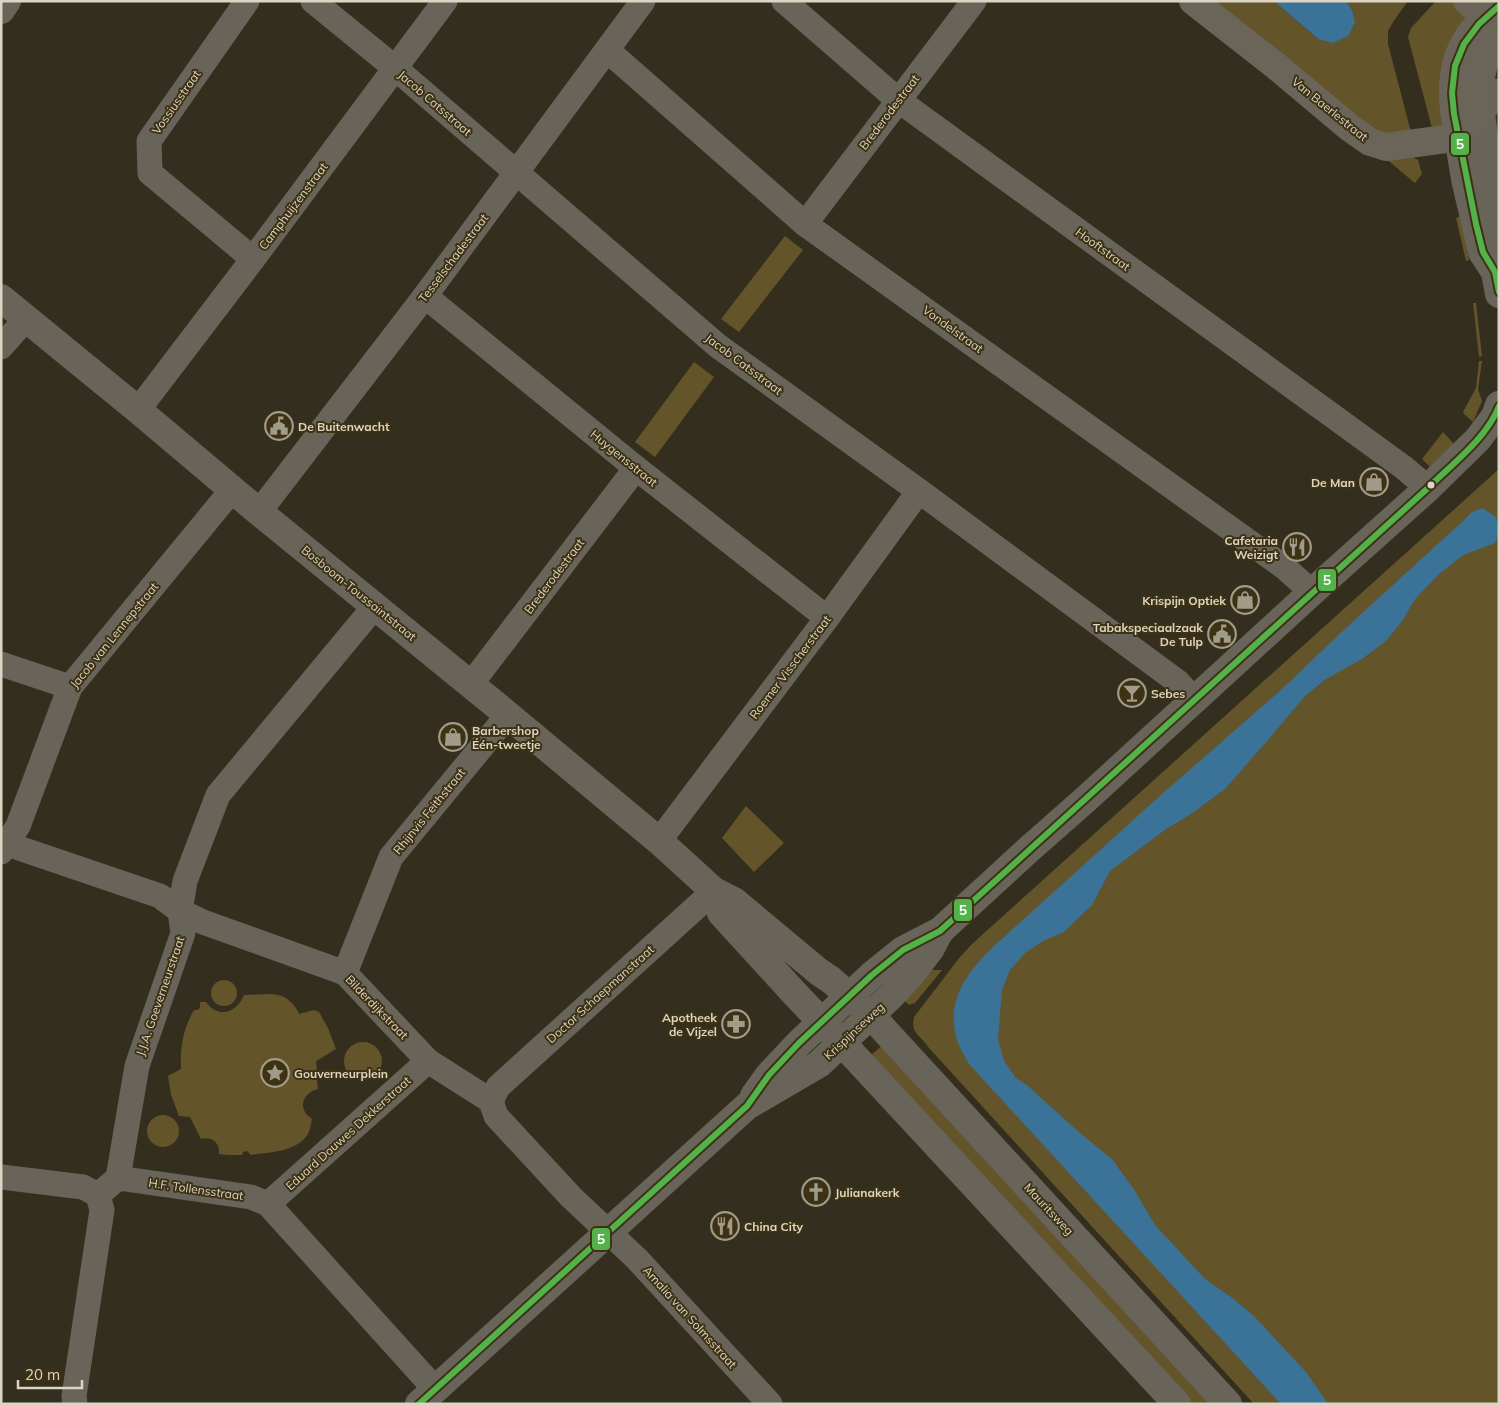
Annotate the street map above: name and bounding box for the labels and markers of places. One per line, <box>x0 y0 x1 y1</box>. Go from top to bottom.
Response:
public building icon: De Buitenwacht <box>264 411 294 441</box>
place label: De Buitenwacht <box>298 419 390 434</box>
shop icon: De Man <box>1359 467 1389 497</box>
place label: De Man <box>1311 475 1355 490</box>
unlabelled marker <box>1426 480 1436 490</box>
restaurant icon: Cafetaria Weizigt <box>1282 532 1312 562</box>
place label: Cafetaria Weizigt <box>1224 533 1278 562</box>
shop icon: Krispijn Optiek <box>1230 585 1260 615</box>
place label: Krispijn Optiek <box>1142 593 1226 608</box>
public building icon: Tabakspeciaalzaak De Tulp <box>1207 619 1237 649</box>
place label: Tabakspeciaalzaak De Tulp <box>1093 620 1203 649</box>
bar icon: Sebes <box>1117 678 1147 708</box>
place label: Sebes <box>1151 686 1185 701</box>
shop icon: Barbershop Één-tweetje <box>438 722 468 752</box>
place label: Barbershop Één-tweetje <box>472 723 541 752</box>
pharmacy icon: Apotheek de Vijzel <box>721 1009 751 1039</box>
place label: Apotheek de Vijzel <box>662 1010 717 1039</box>
place icon: Gouverneurplein <box>260 1058 290 1088</box>
place label: Gouverneurplein <box>294 1066 388 1081</box>
church icon: Julianakerk <box>801 1177 831 1207</box>
place label: Julianakerk <box>835 1185 900 1200</box>
restaurant icon: China City <box>710 1211 740 1241</box>
place label: China City <box>744 1219 804 1234</box>

